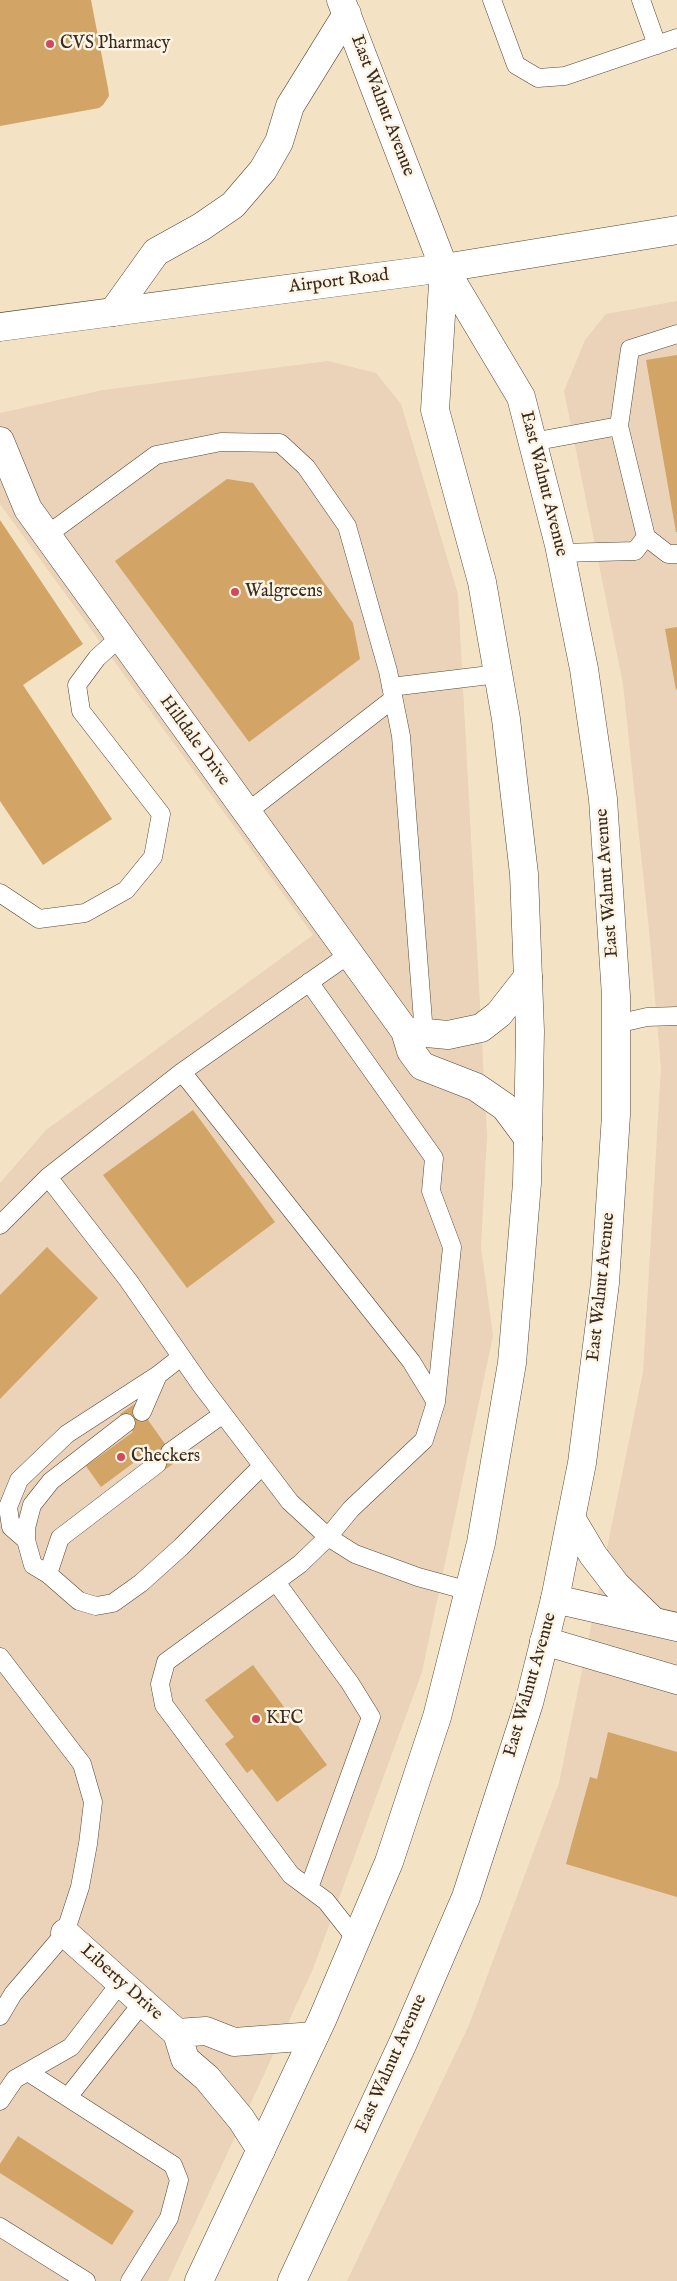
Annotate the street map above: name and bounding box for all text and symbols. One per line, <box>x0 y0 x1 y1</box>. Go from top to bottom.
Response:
street label: East Walnut Avenue <box>345 32 419 180</box>
place label: CVS Pharmacy <box>60 33 170 55</box>
marker: CVS Pharmacy <box>44 38 56 50</box>
street label: Airport Road <box>288 265 390 299</box>
street label: East Walnut Avenue <box>514 409 572 559</box>
place label: Walgreens <box>245 581 323 603</box>
marker: Walgreens <box>229 586 241 598</box>
street label: Hilldale Drive <box>154 692 234 790</box>
street label: East Walnut Avenue <box>592 808 624 958</box>
street label: East Walnut Avenue <box>583 1212 621 1362</box>
place label: Checkers <box>131 1446 200 1468</box>
marker: Checkers <box>115 1451 127 1463</box>
street label: East Walnut Avenue <box>500 1610 562 1760</box>
place label: KFC <box>266 1708 303 1730</box>
marker: KFC <box>250 1713 262 1725</box>
street label: Liberty Drive <box>76 1941 166 2025</box>
street label: East Walnut Avenue <box>352 1991 432 2137</box>

